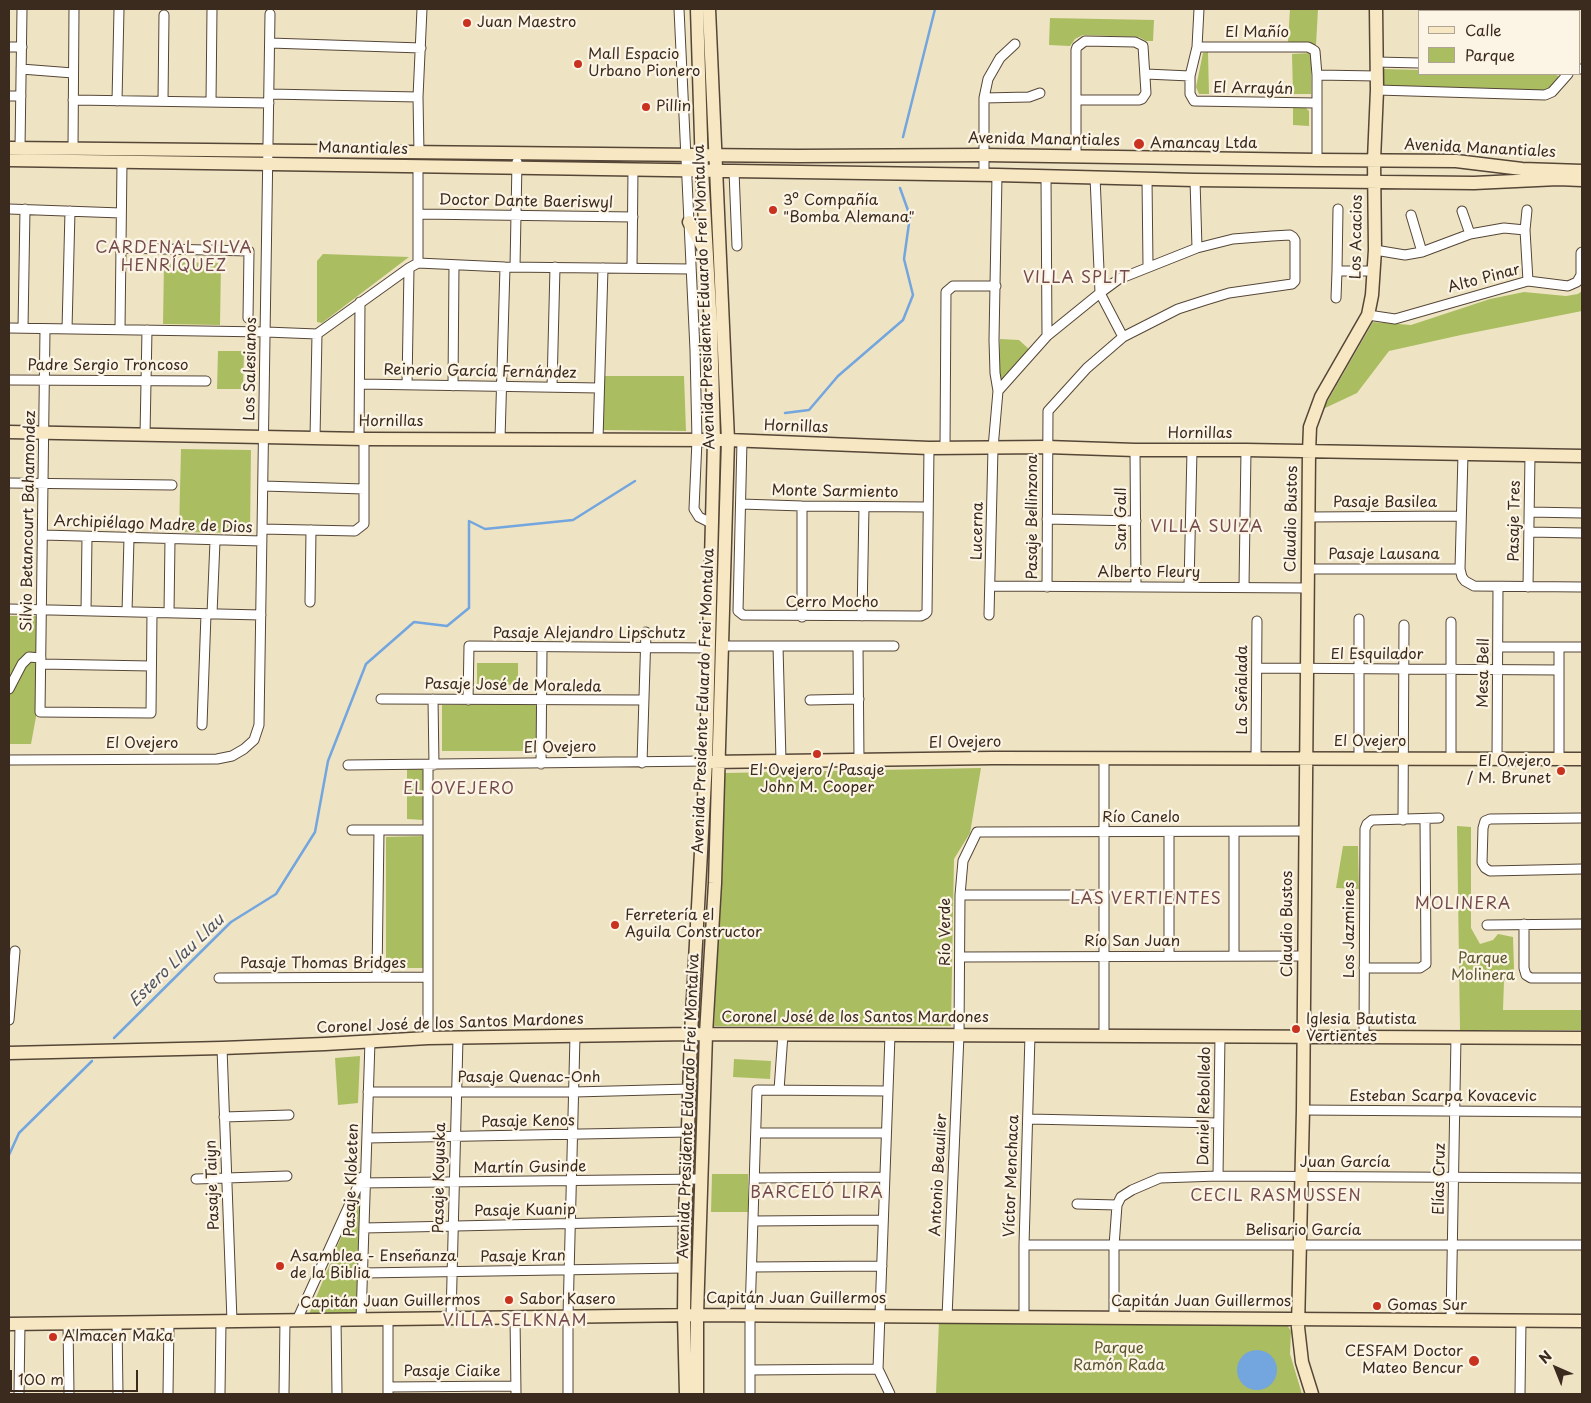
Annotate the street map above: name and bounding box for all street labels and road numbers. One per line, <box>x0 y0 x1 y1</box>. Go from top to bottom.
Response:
street label: El Mañío <box>1225 24 1289 42</box>
street label: El Arrayán <box>1213 79 1293 99</box>
street label: Avenida Manantiales <box>968 130 1120 150</box>
street label: Avenida Manantiales <box>1404 136 1556 162</box>
street label: Manantiales <box>318 139 408 159</box>
street label: Avenida Presidente Eduardo Frei Montalva <box>691 144 719 450</box>
street label: Doctor Dante Baeriswyl <box>439 191 613 213</box>
street label: Los Acacios <box>1347 194 1367 280</box>
street label: Alto Pinar <box>1446 261 1522 297</box>
street label: Los Salesianos <box>241 317 261 421</box>
street label: Padre Sergio Troncoso <box>27 357 189 375</box>
street label: Reinerio García Fernández <box>383 361 577 383</box>
street label: Silvio Betancourt Bahamondez <box>18 410 40 632</box>
street label: Hornillas <box>359 413 423 431</box>
street label: Hornillas <box>763 417 829 437</box>
street label: Hornillas <box>1168 425 1232 443</box>
street label: Pasaje Bellinzona <box>1024 455 1042 579</box>
street label: Claudio Bustos <box>1282 466 1302 572</box>
street label: Pasaje Tres <box>1505 480 1525 562</box>
street label: Monte Sarmiento <box>771 482 899 502</box>
street label: San Gall <box>1113 487 1131 551</box>
street label: Pasaje Basilea <box>1333 494 1437 512</box>
street label: Lucerna <box>968 502 988 560</box>
street label: Archipiélago Madre de Dios <box>53 513 253 537</box>
street label: Pasaje Lausana <box>1328 546 1440 564</box>
street label: Avenida Presidente Eduardo Frei Montalva <box>690 548 718 854</box>
street label: Alberto Fleury <box>1098 564 1200 582</box>
street label: Cerro Mocho <box>785 594 879 612</box>
street label: Pasaje Alejandro Lipschutz <box>493 625 685 643</box>
street label: Mesa Bell <box>1474 638 1494 708</box>
street label: La Señalada <box>1234 645 1252 735</box>
street label: El Esquilador <box>1331 646 1423 664</box>
street label: Pasaje José de Moraleda <box>424 675 602 697</box>
street label: El Ovejero <box>929 733 1001 753</box>
street label: El Ovejero <box>1334 733 1406 751</box>
street label: El Ovejero <box>106 735 178 753</box>
street label: El Ovejero <box>524 738 596 758</box>
street label: Río Canelo <box>1102 809 1180 827</box>
street label: Claudio Bustos <box>1279 871 1297 977</box>
street label: Los Jazmines <box>1341 882 1359 978</box>
street label: Río Verde <box>937 898 955 966</box>
street label: Río San Juan <box>1084 933 1180 951</box>
street label: Avenida Presidente Eduardo Frei Montalva <box>675 953 703 1259</box>
street label: Pasaje Thomas Bridges <box>240 955 406 973</box>
street label: Coronel José de los Santos Mardones <box>721 1009 989 1027</box>
street label: Coronel José de los Santos Mardones <box>316 1010 584 1038</box>
street label: Daniel Rebolledo <box>1195 1046 1215 1166</box>
street label: Pasaje Quenac-Onh <box>457 1069 601 1087</box>
street label: Esteban Scarpa Kovacevic <box>1349 1088 1537 1106</box>
street label: Pasaje Kenos <box>481 1112 575 1132</box>
street label: Antonio Beaulier <box>927 1113 951 1237</box>
street label: Víctor Menchaca <box>1001 1114 1023 1238</box>
street label: Pasaje Kloketen <box>341 1123 363 1237</box>
street label: Pasaje Koyuska <box>430 1123 450 1233</box>
street label: Pasaje Taiyn <box>202 1140 224 1230</box>
street label: Elías Cruz <box>1430 1143 1450 1215</box>
street label: Juan García <box>1300 1154 1390 1172</box>
street label: Martín Gusinde <box>473 1158 587 1178</box>
street label: Pasaje Kuanip <box>474 1201 576 1221</box>
street label: Belisario García <box>1245 1222 1361 1240</box>
street label: Pasaje Kran <box>480 1247 566 1267</box>
street label: Capitán Juan Guillermos <box>706 1290 886 1308</box>
street label: Capitán Juan Guillermos <box>300 1291 480 1313</box>
street label: Capitán Juan Guillermos <box>1111 1293 1291 1311</box>
street label: Pasaje Ciaike <box>404 1363 500 1381</box>

